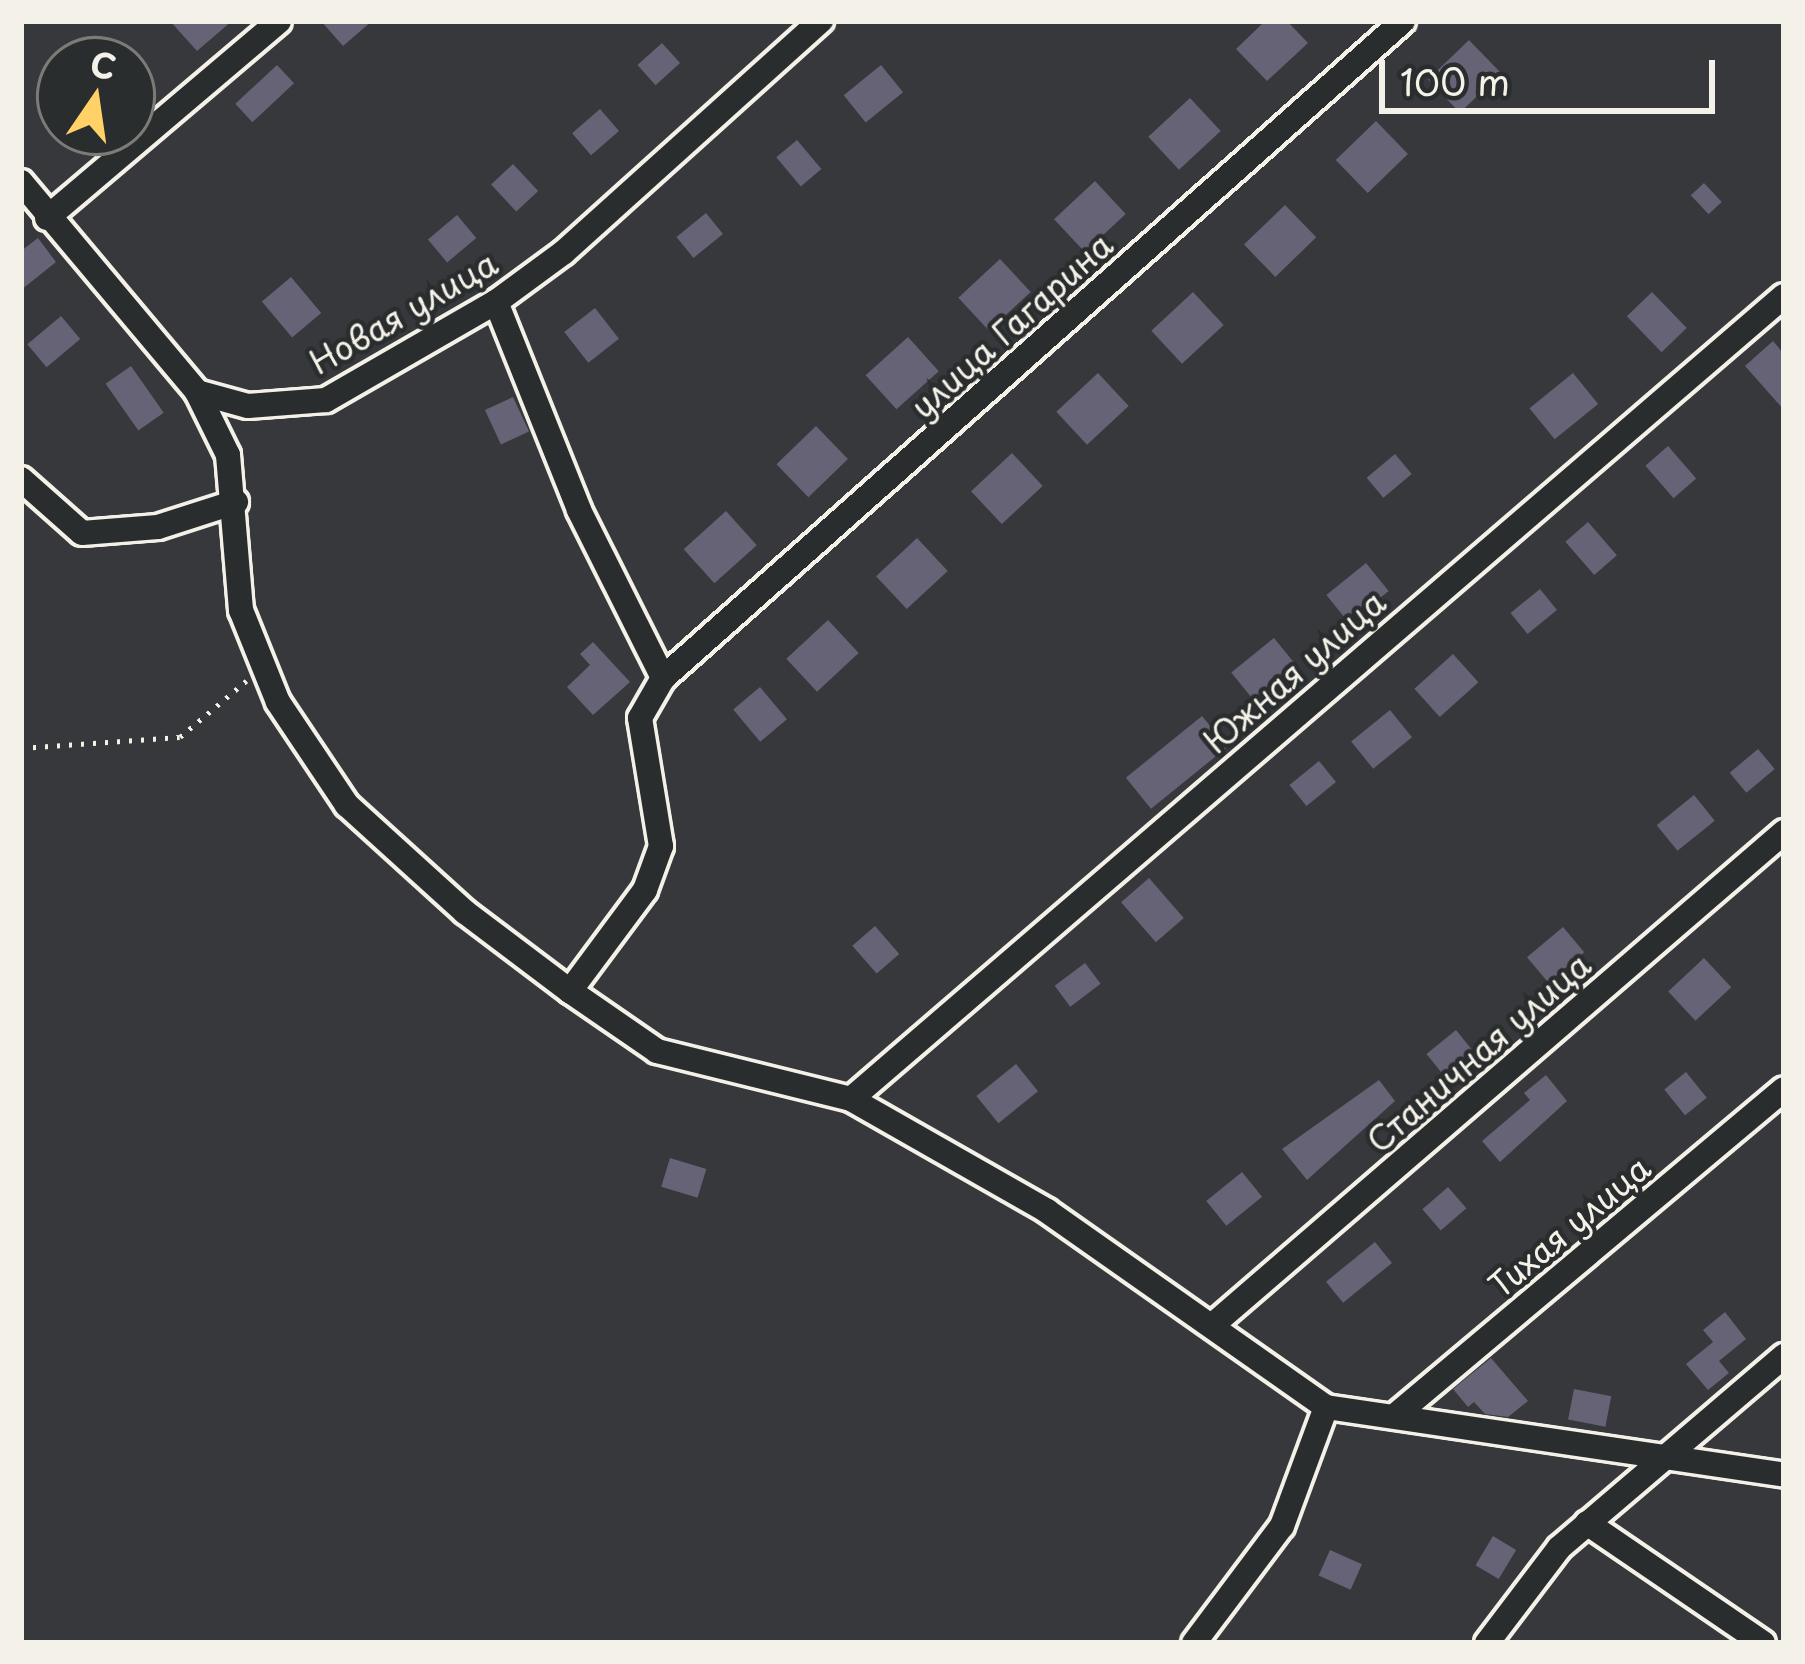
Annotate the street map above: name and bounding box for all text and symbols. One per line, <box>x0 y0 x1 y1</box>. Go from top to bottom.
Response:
north arrow <box>36 36 156 156</box>
scale bar <box>1385 36 1721 110</box>
text: С <box>86 37 121 91</box>
text: 100 m <box>1400 54 1510 108</box>
street label: улица Гагарина <box>902 224 1120 426</box>
street label: Новая улица <box>302 242 504 382</box>
street label: Южная улица <box>1195 581 1393 761</box>
street label: Станичная улица <box>1357 943 1599 1161</box>
street label: Тихая улица <box>1480 1147 1658 1305</box>

